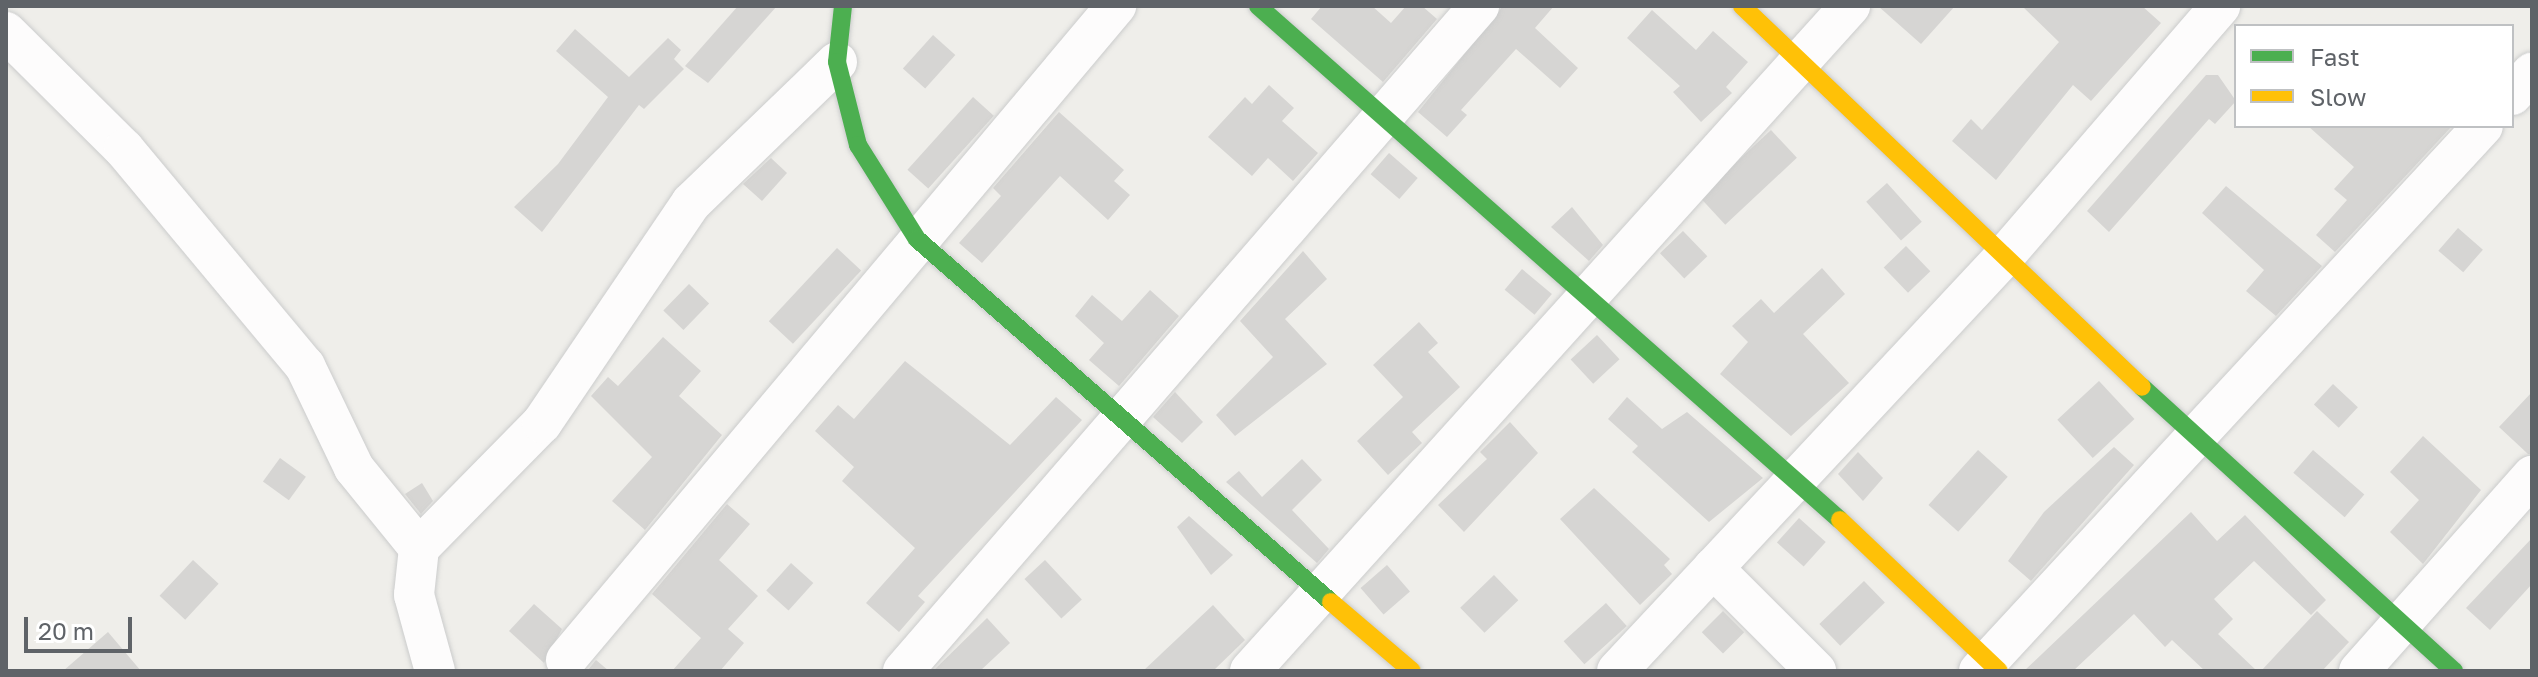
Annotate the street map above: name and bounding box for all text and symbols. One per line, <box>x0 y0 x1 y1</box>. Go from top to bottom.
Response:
legend <box>2234 24 2514 128</box>
text: Fast <box>2310 42 2360 71</box>
text: Slow <box>2310 82 2366 111</box>
scale bar <box>28 601 136 651</box>
text: 20 m <box>38 616 94 645</box>

